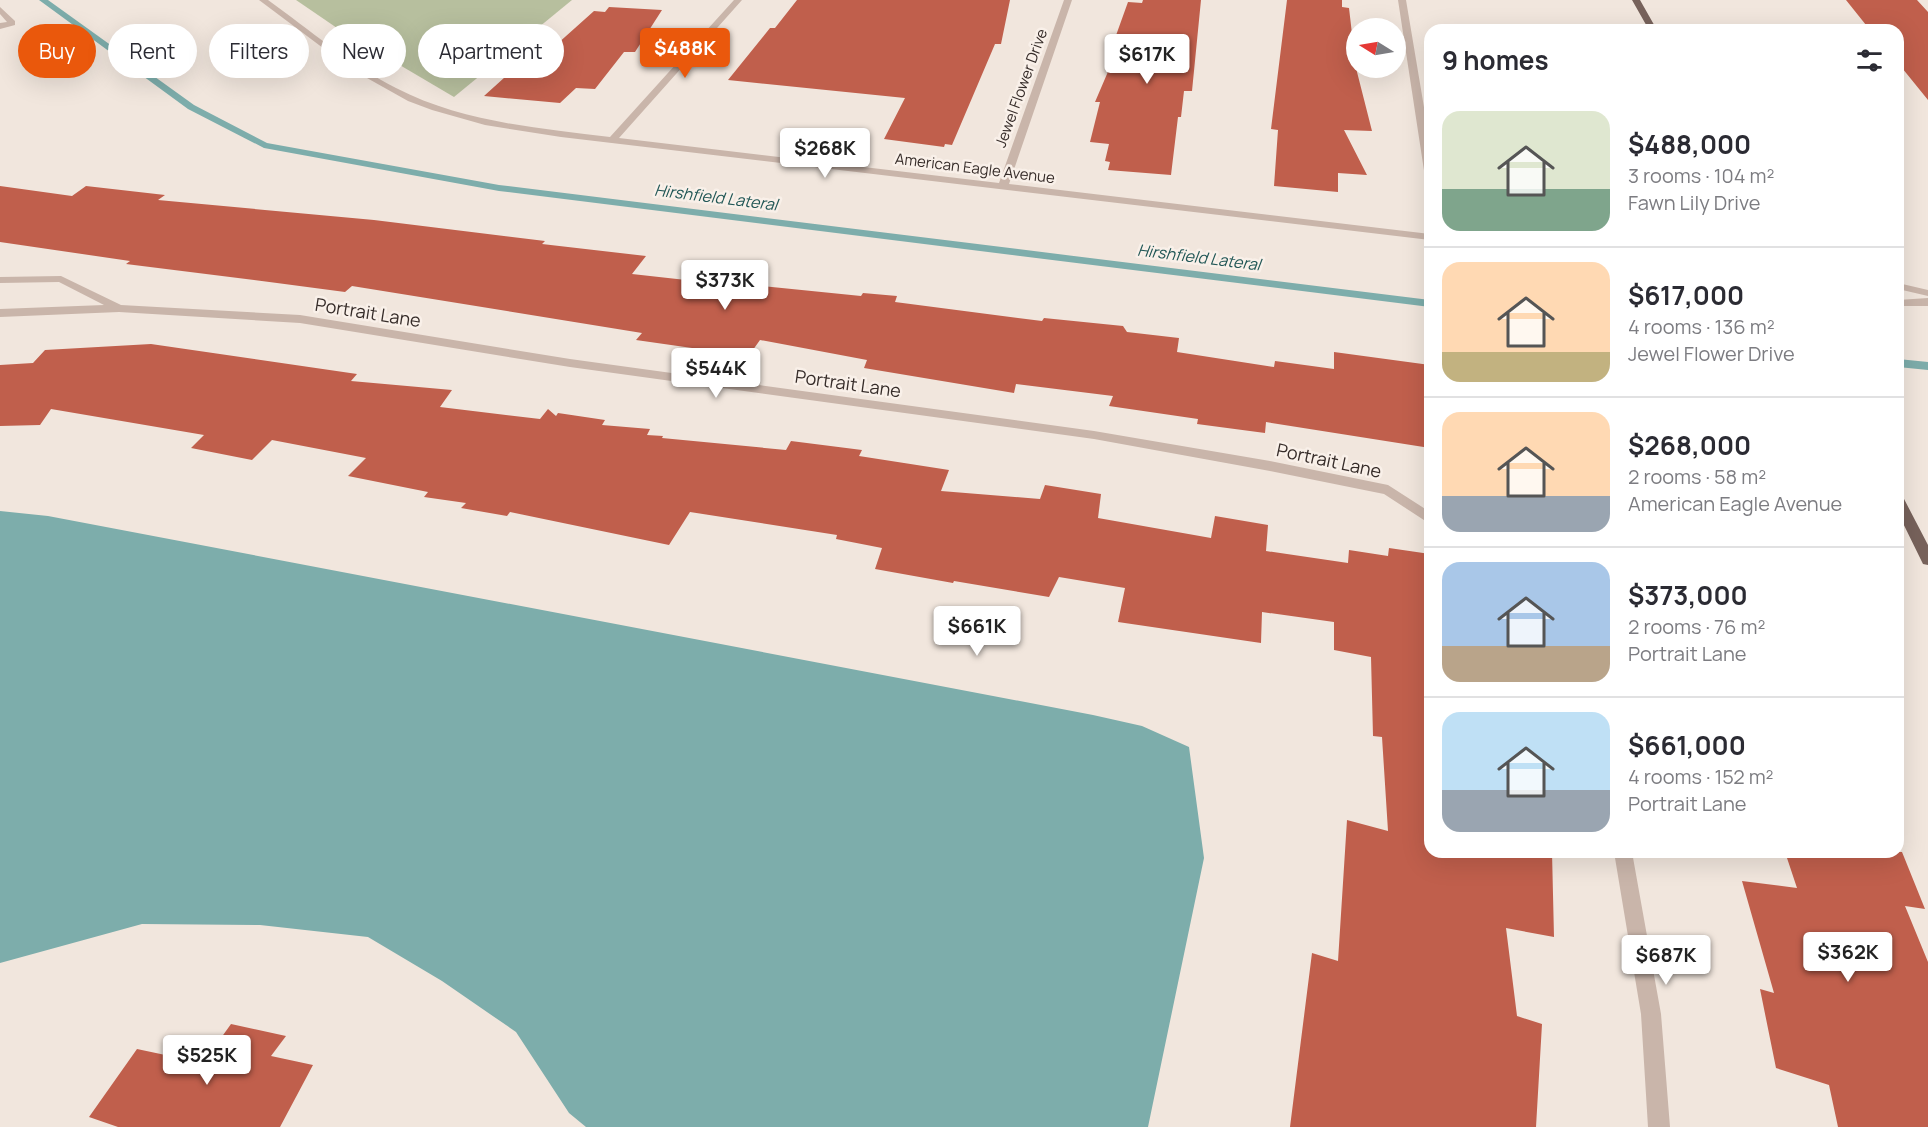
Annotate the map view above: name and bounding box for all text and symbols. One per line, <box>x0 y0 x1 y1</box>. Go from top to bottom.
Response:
north arrow <box>1346 18 1406 78</box>
map controls <box>1346 18 1406 78</box>
chip: Buy <box>18 24 96 78</box>
chip: Rent <box>108 24 197 78</box>
chip: Filters <box>209 24 309 78</box>
chip: New <box>321 24 406 78</box>
chip: Apartment <box>418 24 564 78</box>
street label: Jewel Flower Drive <box>990 25 1052 150</box>
pin: $488K <box>643 28 727 79</box>
text: $488K <box>654 34 716 61</box>
pin: $617K <box>1105 34 1189 85</box>
text: $617K <box>1118 40 1176 67</box>
text: 9 homes <box>1442 42 1549 78</box>
icon: filters <box>1853 44 1886 77</box>
text: $488,000 <box>1628 126 1751 162</box>
pin: $268K <box>783 128 867 179</box>
text: $268K <box>794 134 856 161</box>
icon: home <box>1490 135 1562 207</box>
street label: American Eagle Avenue <box>894 148 1056 188</box>
text: 3 rooms · 104 m² <box>1628 162 1774 189</box>
water label: Hirshfield Lateral <box>653 179 781 216</box>
text: Fawn Lily Drive <box>1628 189 1760 216</box>
water label: Hirshfield Lateral <box>1136 239 1264 276</box>
pin: $373K <box>683 260 767 311</box>
text: $373K <box>695 266 755 293</box>
text: $617,000 <box>1628 277 1744 313</box>
icon: home <box>1490 286 1562 358</box>
street label: Portrait Lane <box>313 292 423 332</box>
text: 4 rooms · 136 m² <box>1628 313 1775 340</box>
text: Jewel Flower Drive <box>1628 340 1795 367</box>
pin: $544K <box>674 348 758 399</box>
text: $544K <box>685 354 747 381</box>
street label: Portrait Lane <box>794 364 902 402</box>
text: $268,000 <box>1628 427 1751 463</box>
icon: home <box>1490 436 1562 508</box>
street label: Portrait Lane <box>1274 437 1384 483</box>
text: 2 rooms · 58 m² <box>1628 463 1766 490</box>
text: American Eagle Avenue <box>1628 490 1842 517</box>
text: $373,000 <box>1628 577 1748 613</box>
icon: home <box>1490 586 1562 658</box>
pin: $661K <box>935 606 1019 657</box>
text: $661K <box>948 612 1006 639</box>
text: 2 rooms · 76 m² <box>1628 613 1765 640</box>
text: Portrait Lane <box>1628 640 1747 667</box>
text: $661,000 <box>1628 727 1746 763</box>
icon: home <box>1490 736 1562 808</box>
text: 4 rooms · 152 m² <box>1628 763 1774 790</box>
text: Portrait Lane <box>1628 790 1747 817</box>
pin: $362K <box>1806 932 1890 983</box>
pin: $687K <box>1624 935 1708 986</box>
text: $362K <box>1817 938 1879 965</box>
text: $687K <box>1636 941 1696 968</box>
pin: $525K <box>165 1035 249 1086</box>
text: $525K <box>177 1041 237 1068</box>

